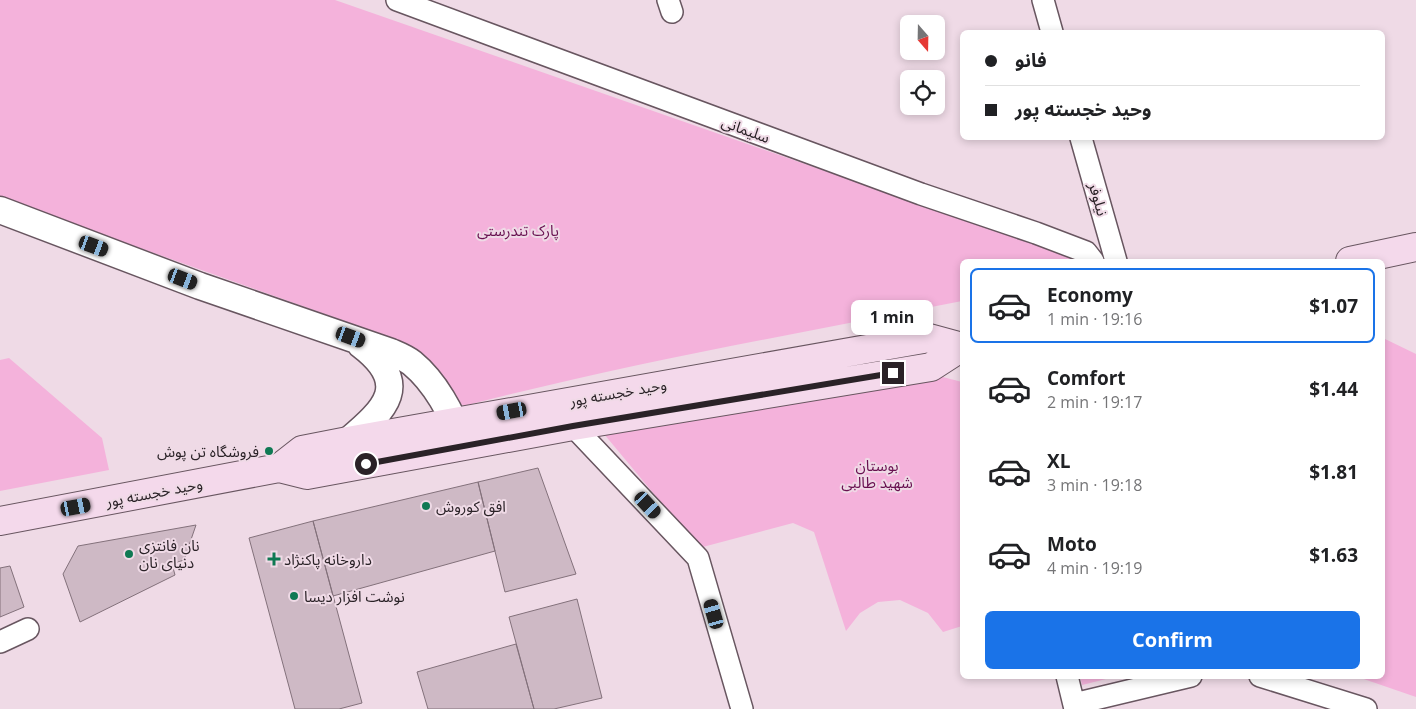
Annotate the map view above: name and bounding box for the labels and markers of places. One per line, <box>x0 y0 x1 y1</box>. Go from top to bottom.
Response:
place label: فروشگاه تن پوش <box>157 441 259 462</box>
marker: فروشگاه تن پوش <box>263 445 275 457</box>
place label: افق کوروش <box>436 496 506 517</box>
marker: افق کوروش <box>420 500 432 512</box>
place label: نان فانتزی دنیای نان <box>139 535 200 572</box>
marker: نان فانتزی دنیای نان <box>123 548 135 560</box>
place label: داروخانه پاکنژاد <box>284 549 372 570</box>
marker: داروخانه پاکنژاد <box>268 553 280 565</box>
place label: نوشت افزار دیسا <box>304 586 405 606</box>
marker: نوشت افزار دیسا <box>288 590 300 602</box>

